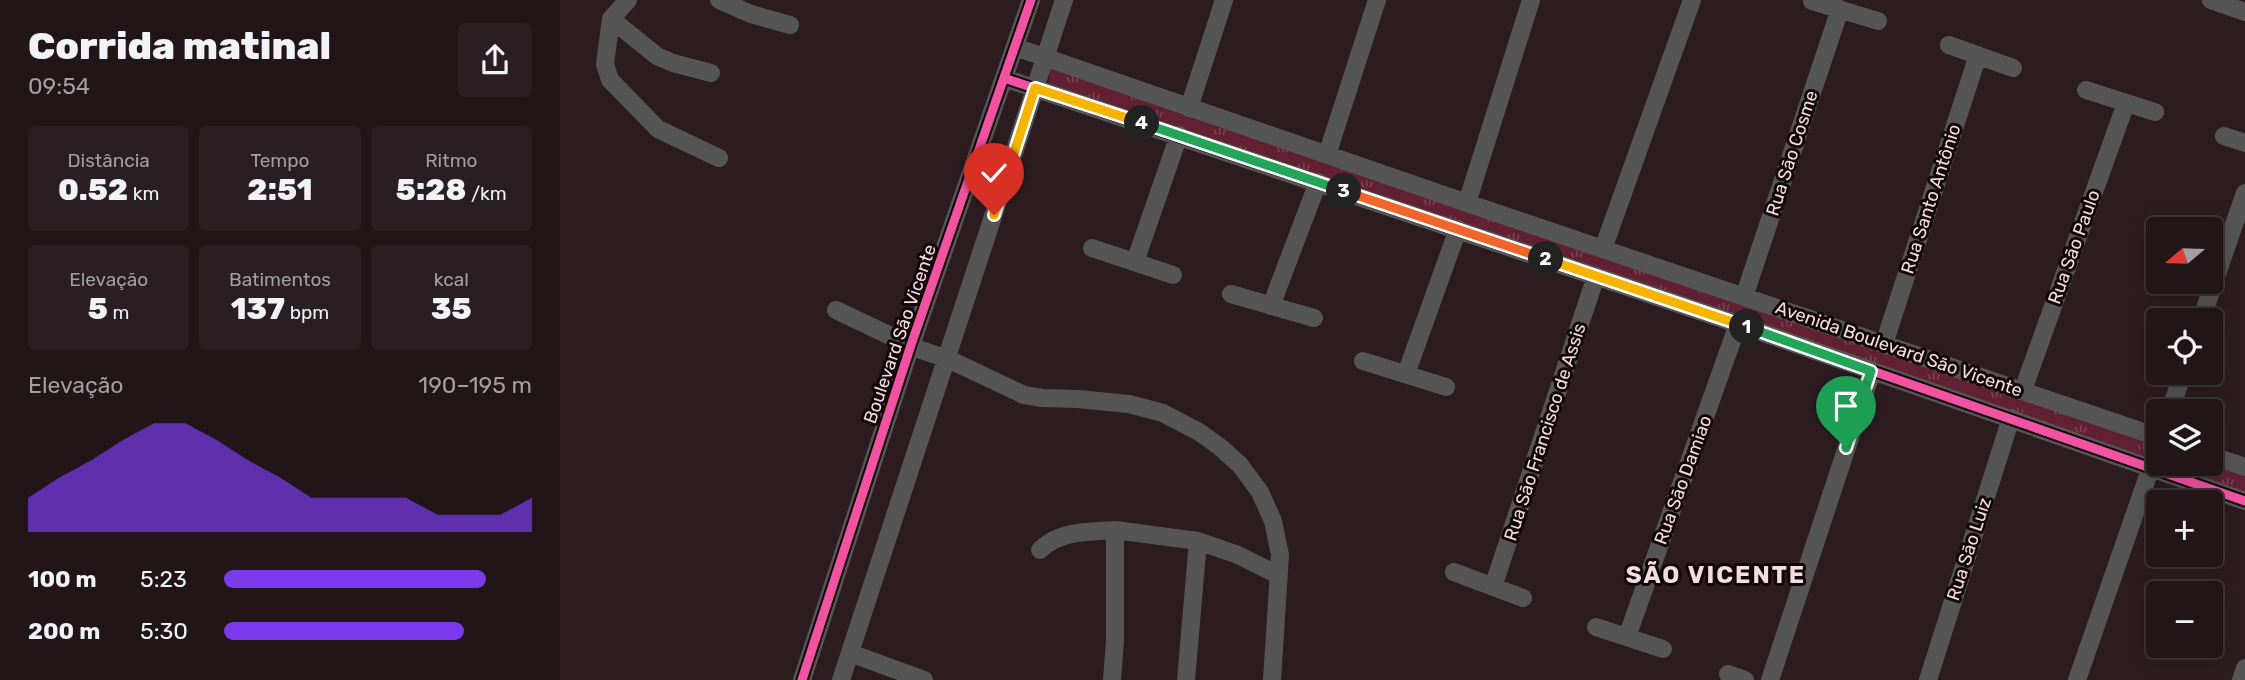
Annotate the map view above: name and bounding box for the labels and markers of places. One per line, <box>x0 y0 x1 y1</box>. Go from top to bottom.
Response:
pin: 4 <box>1124 106 1160 140</box>
pin <box>964 143 1024 215</box>
pin: 3 <box>1326 174 1362 208</box>
pin: 2 <box>1528 242 1564 276</box>
pin: 1 <box>1730 310 1764 344</box>
pin <box>1816 376 1876 448</box>

